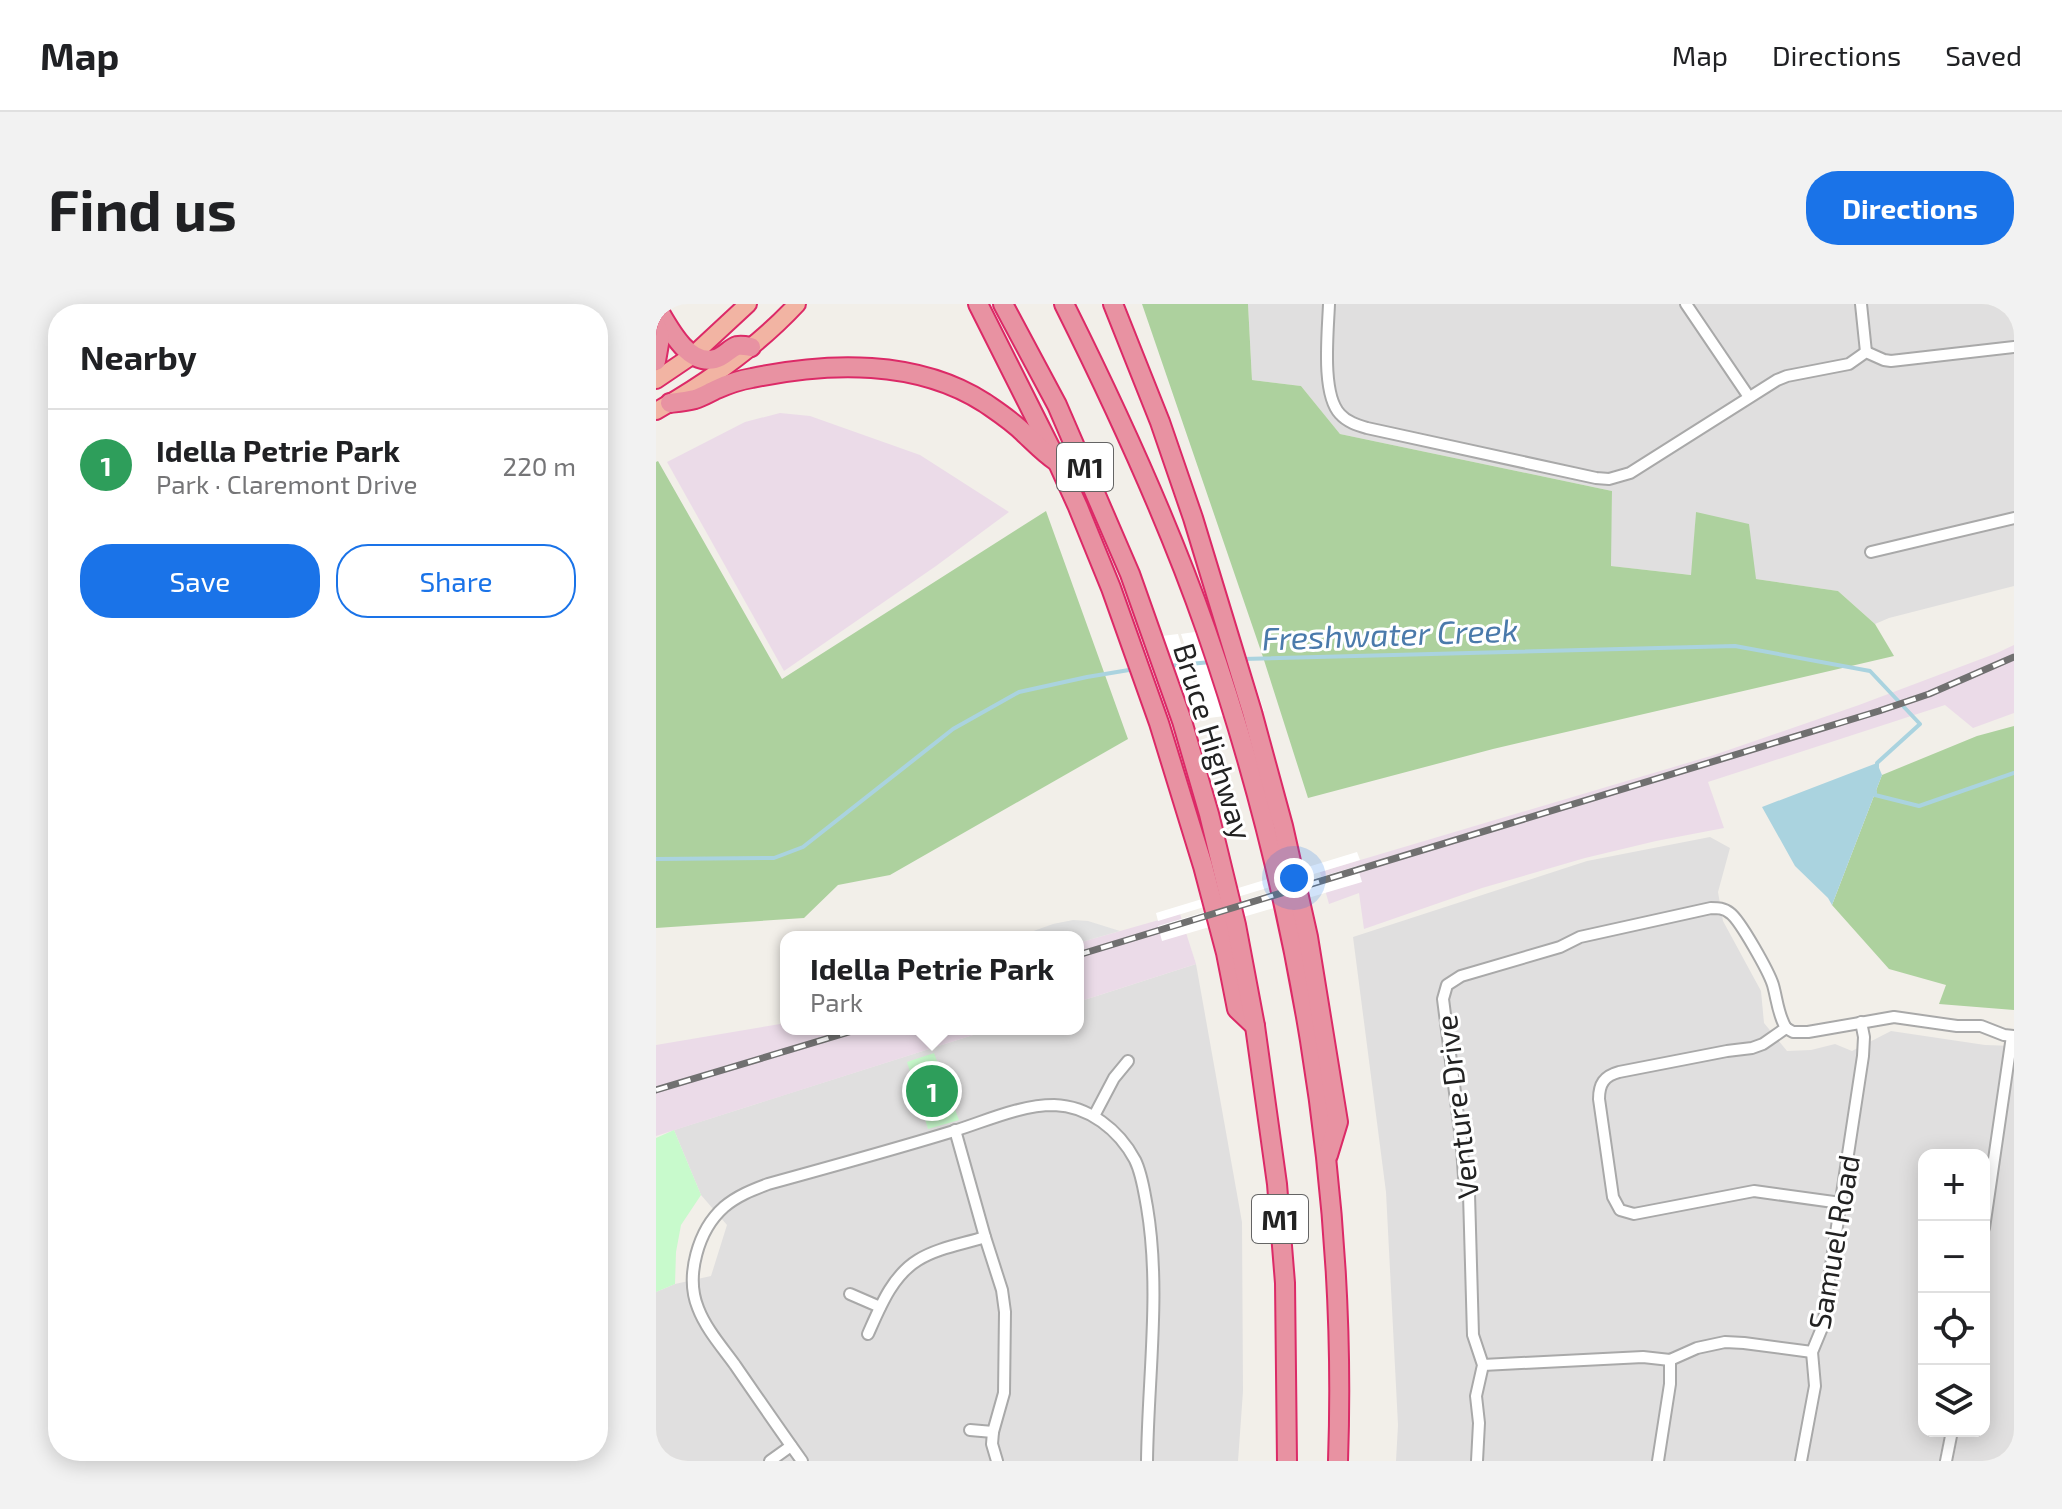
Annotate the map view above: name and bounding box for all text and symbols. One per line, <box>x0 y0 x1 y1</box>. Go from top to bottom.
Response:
text: Map <box>40 32 119 78</box>
text: Map <box>1672 38 1728 72</box>
text: Directions <box>1772 38 1901 72</box>
text: Saved <box>1945 38 2022 72</box>
button: Directions <box>1806 171 2014 245</box>
text: Find us <box>48 175 237 242</box>
text: Nearby <box>80 336 197 377</box>
text: Idella Petrie Park <box>156 432 400 468</box>
road number: M1 <box>1057 443 1113 491</box>
text: 1 <box>100 450 112 481</box>
text: 220 m <box>503 450 576 481</box>
text: Park · Claremont Drive <box>156 468 418 499</box>
button: Save <box>80 544 320 618</box>
button: Share <box>336 544 576 618</box>
water label: Freshwater Creek <box>1261 610 1519 656</box>
street label: Bruce Highway <box>1167 638 1261 844</box>
your location <box>1274 858 1314 898</box>
popup <box>780 931 1084 1035</box>
text: Idella Petrie Park <box>810 950 1054 986</box>
text: Park <box>810 986 863 1017</box>
street label: Venture Drive <box>1427 1013 1485 1201</box>
pin: 1 <box>906 1061 958 1121</box>
map controls <box>1918 1149 1990 1437</box>
button: + <box>1918 1149 1990 1221</box>
street label: Samuel Road <box>1800 1152 1866 1332</box>
road number: M1 <box>1252 1195 1308 1243</box>
button: − <box>1918 1221 1990 1293</box>
button: locate <box>1918 1293 1990 1365</box>
button: layers <box>1918 1365 1990 1437</box>

